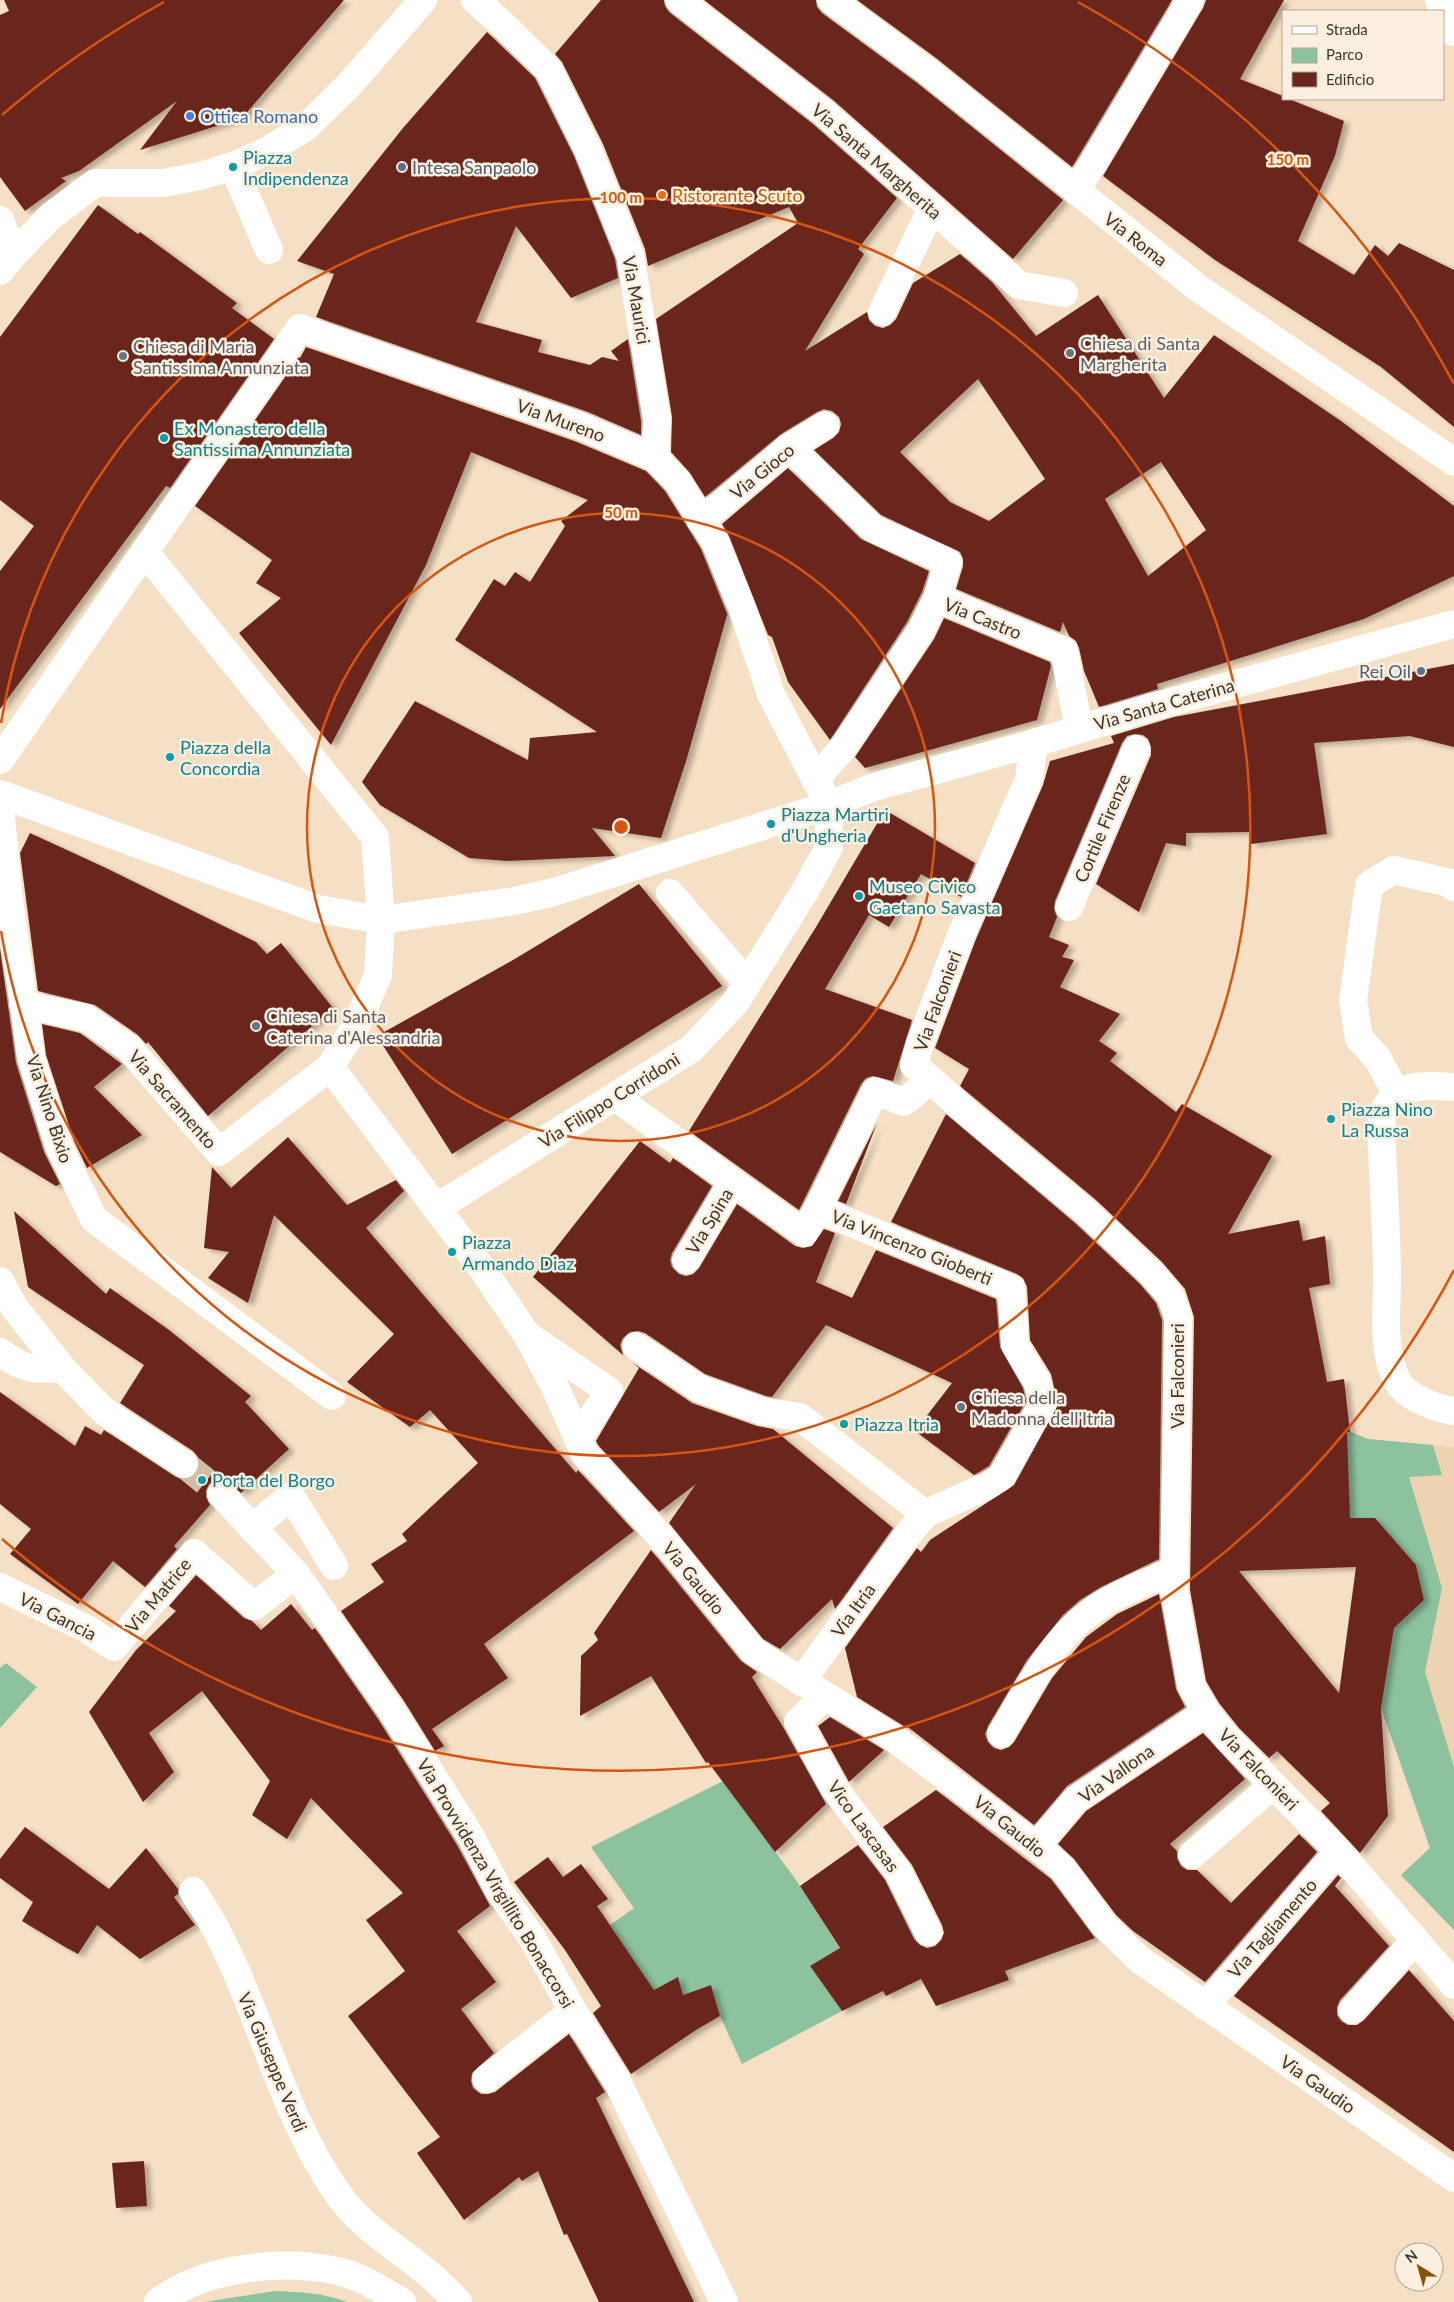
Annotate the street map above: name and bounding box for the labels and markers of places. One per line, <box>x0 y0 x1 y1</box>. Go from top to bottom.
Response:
place label: Ottica Romano <box>200 105 318 127</box>
marker: Ottica Romano <box>184 110 196 122</box>
place label: Piazza Indipendenza <box>243 146 349 189</box>
place label: Intesa Sanpaolo <box>412 156 536 178</box>
marker: Piazza Indipendenza <box>227 161 239 173</box>
marker: Intesa Sanpaolo <box>396 161 408 173</box>
place label: Ristorante Scuto <box>672 184 803 206</box>
marker: Ristorante Scuto <box>656 189 668 201</box>
place label: Chiesa di Santa Margherita <box>1080 332 1200 375</box>
place label: Chiesa di Maria Santissima Annunziata <box>133 335 309 378</box>
marker: Chiesa di Santa Margherita <box>1064 347 1076 359</box>
marker: Chiesa di Maria Santissima Annunziata <box>117 350 129 362</box>
place label: Ex Monastero della Santissima Annunziata <box>174 417 350 460</box>
marker: Ex Monastero della Santissima Annunziata <box>158 432 170 444</box>
place label: Rei Oil <box>1359 660 1411 682</box>
marker: Rei Oil <box>1415 665 1427 677</box>
place label: Piazza della Concordia <box>180 736 271 779</box>
marker: Piazza della Concordia <box>164 751 176 763</box>
place label: Piazza Martiri d'Ungheria <box>781 803 889 846</box>
centre of rings <box>612 818 630 836</box>
marker: Piazza Martiri d'Ungheria <box>765 818 777 830</box>
place label: Museo Civico Gaetano Savasta <box>869 875 1000 918</box>
marker: Museo Civico Gaetano Savasta <box>853 890 865 902</box>
place label: Chiesa di Santa Caterina d'Alessandria <box>266 1005 440 1048</box>
marker: Chiesa di Santa Caterina d'Alessandria <box>250 1020 262 1032</box>
place label: Piazza Nino La Russa <box>1341 1098 1433 1141</box>
marker: Piazza Nino La Russa <box>1325 1113 1337 1125</box>
place label: Piazza Armando Diaz <box>462 1231 574 1274</box>
marker: Piazza Armando Diaz <box>446 1246 458 1258</box>
place label: Chiesa della Madonna dell'Itria <box>971 1386 1113 1429</box>
marker: Chiesa della Madonna dell'Itria <box>955 1401 967 1413</box>
place label: Piazza Itria <box>854 1413 939 1435</box>
marker: Piazza Itria <box>838 1418 850 1430</box>
place label: Porta del Borgo <box>212 1469 335 1491</box>
marker: Porta del Borgo <box>196 1474 208 1486</box>

